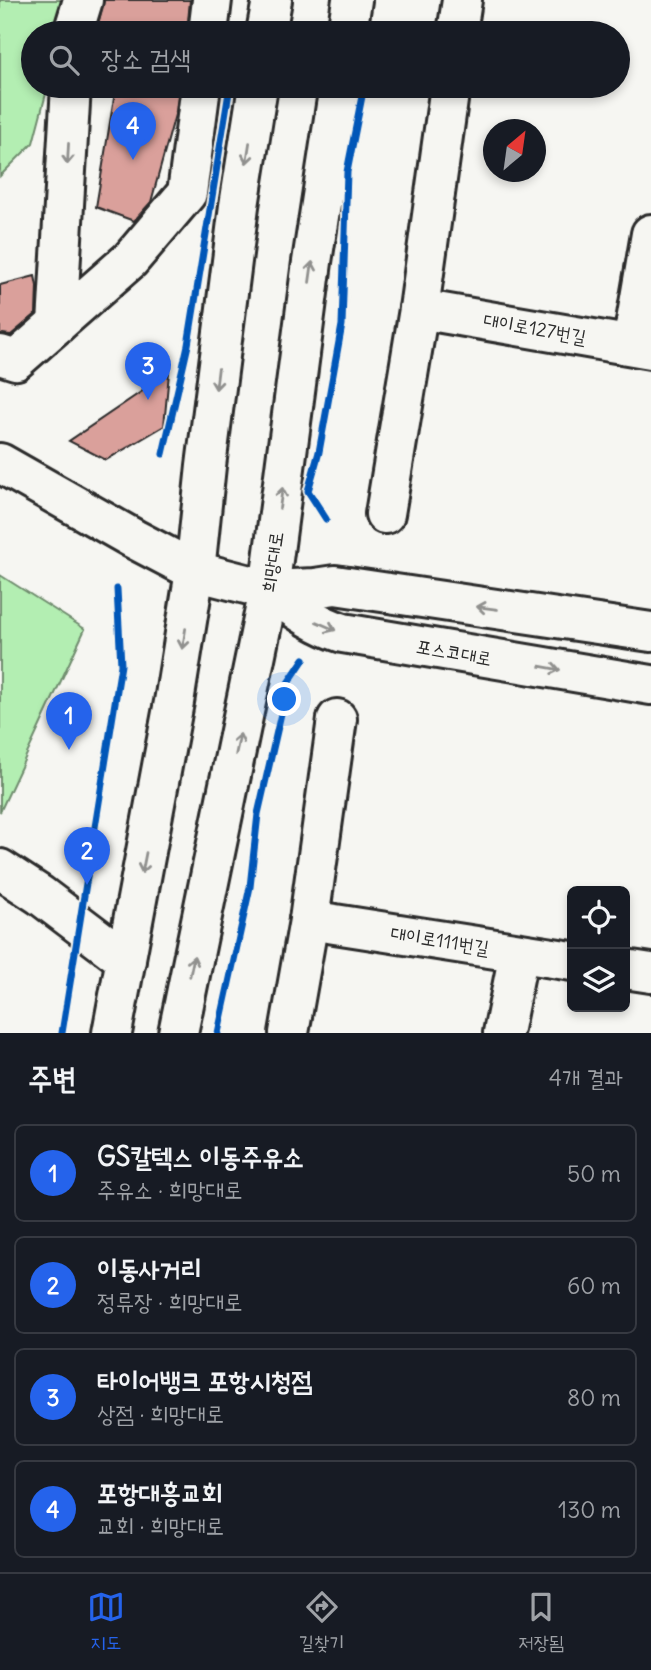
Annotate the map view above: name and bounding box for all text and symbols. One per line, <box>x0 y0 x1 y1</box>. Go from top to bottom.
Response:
search box <box>21 21 630 98</box>
icon: search <box>45 41 83 79</box>
text: 장소 검색 <box>101 42 191 75</box>
pin: 4 <box>110 102 156 160</box>
north arrow <box>483 119 546 182</box>
one-way arrow <box>241 141 254 164</box>
one-way arrow <box>61 142 74 165</box>
one-way arrow <box>305 261 318 284</box>
street label: 대이로127번길 <box>482 307 588 349</box>
pin: 3 <box>125 342 171 400</box>
one-way arrow <box>210 367 223 389</box>
one-way arrow <box>275 487 288 510</box>
street label: 희망대로 <box>256 530 288 594</box>
one-way arrow <box>476 601 498 614</box>
one-way arrow <box>315 620 337 633</box>
one-way arrow <box>177 627 190 650</box>
street label: 포스코대로 <box>414 634 494 670</box>
one-way arrow <box>538 662 560 675</box>
your location <box>267 682 301 716</box>
pin: 1 <box>46 692 92 750</box>
one-way arrow <box>232 733 246 756</box>
pin: 2 <box>64 827 110 885</box>
one-way arrow <box>137 851 150 874</box>
map controls <box>567 886 630 1012</box>
button: locate <box>567 886 630 949</box>
street label: 대이로111번길 <box>389 920 491 960</box>
button: layers <box>567 949 630 1012</box>
one-way arrow <box>185 955 199 978</box>
text: 주변 <box>28 1059 76 1097</box>
text: 4개 결과 <box>549 1063 623 1092</box>
text: GS칼텍스 이동주유소 <box>97 1140 304 1173</box>
text: 1 <box>48 1159 58 1188</box>
text: 50 m <box>567 1159 621 1188</box>
text: 주유소 · 희망대로 <box>97 1175 243 1204</box>
text: 이동사거리 <box>97 1252 202 1285</box>
text: 2 <box>47 1271 59 1300</box>
text: 60 m <box>567 1271 621 1300</box>
text: 정류장 · 희망대로 <box>97 1287 243 1316</box>
text: 타이어뱅크 포항시청점 <box>97 1364 312 1397</box>
text: 3 <box>46 1383 60 1412</box>
text: 80 m <box>567 1383 621 1412</box>
text: 상점 · 희망대로 <box>97 1399 224 1428</box>
text: 포항대흥교회 <box>97 1476 223 1509</box>
text: 4 <box>46 1495 60 1524</box>
text: 130 m <box>558 1495 621 1524</box>
text: 교회 · 희망대로 <box>97 1511 224 1540</box>
tab: 지도 <box>87 1588 125 1656</box>
tab: 길찾기 <box>299 1588 345 1656</box>
tab: 저장됨 <box>518 1588 564 1656</box>

